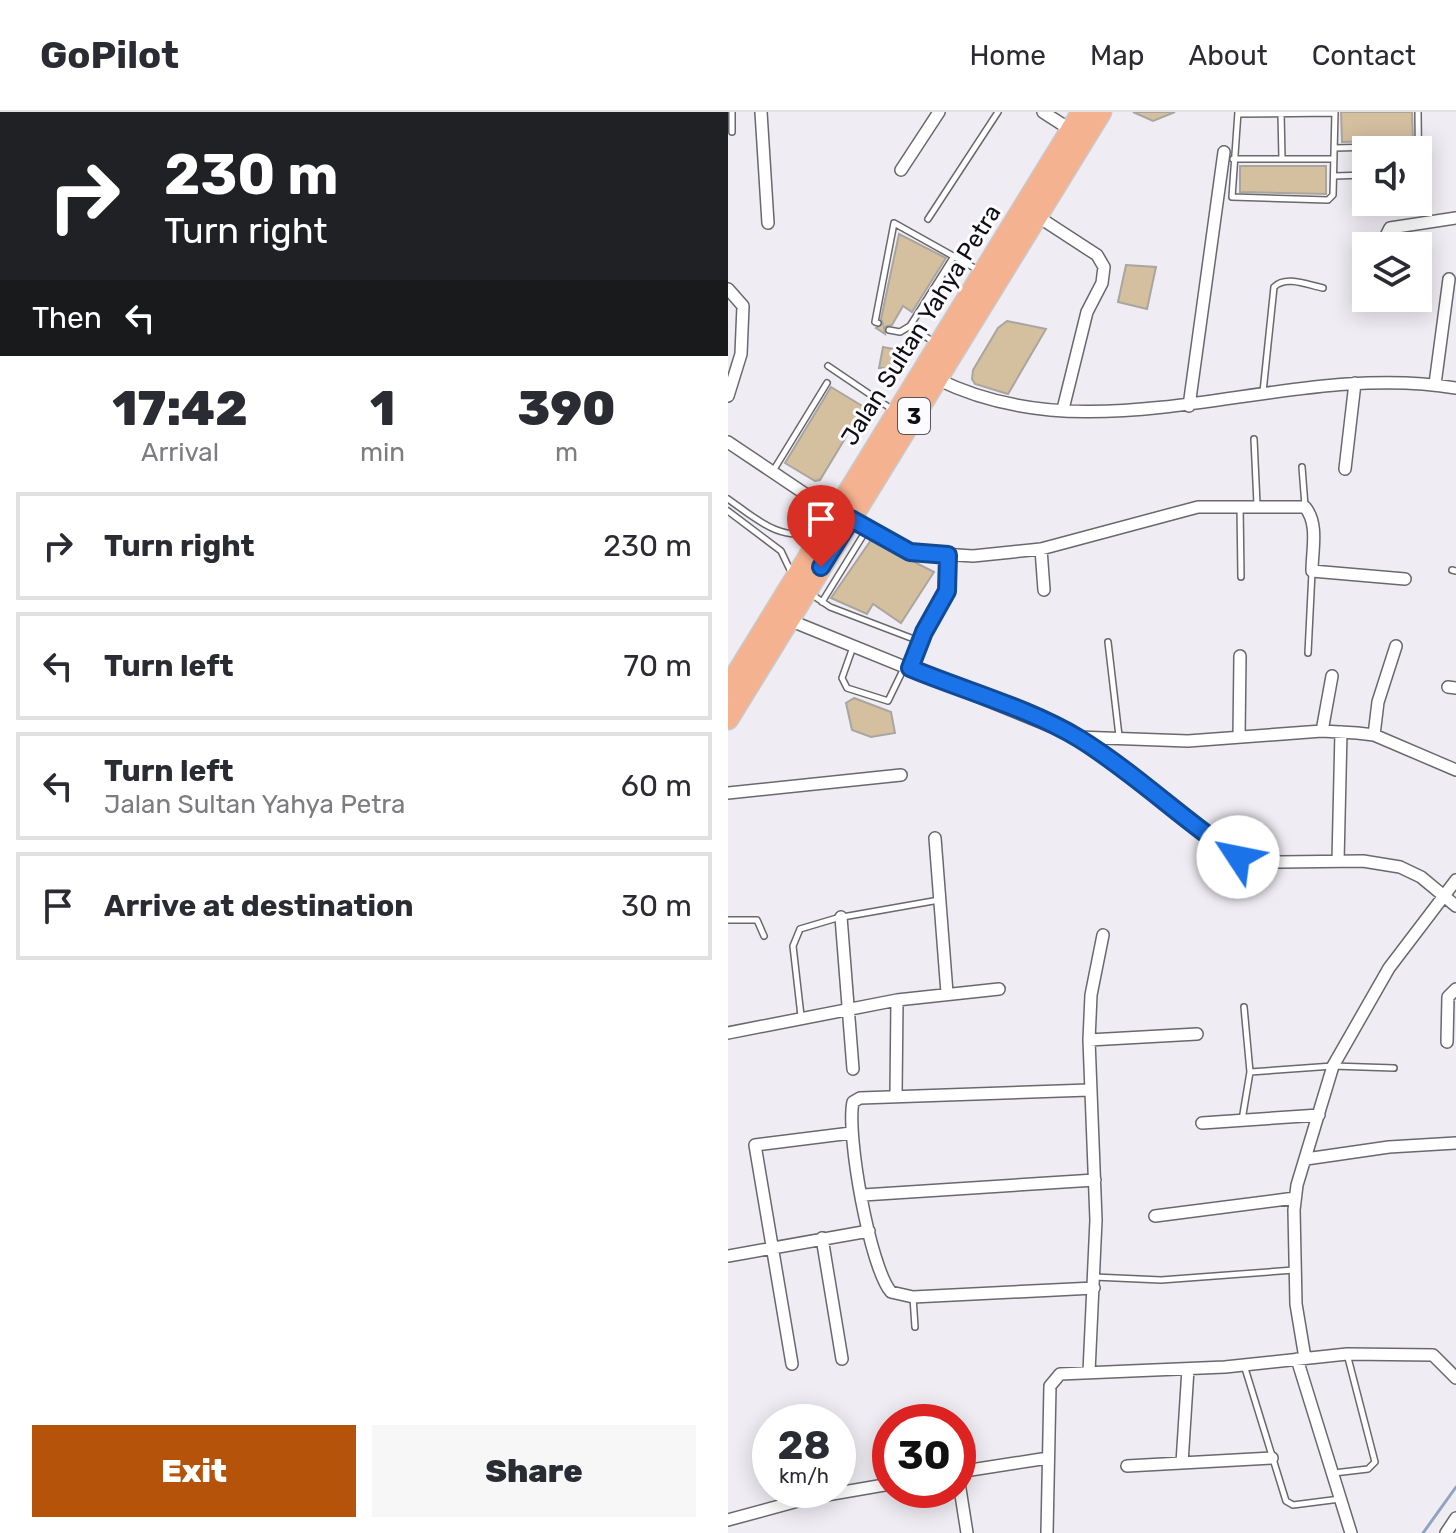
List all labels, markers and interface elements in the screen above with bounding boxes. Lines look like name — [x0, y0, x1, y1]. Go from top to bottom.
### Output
text: GoPilot — [40, 32, 179, 78]
text: Home — [969, 39, 1046, 72]
text: Map — [1090, 39, 1144, 72]
text: About — [1188, 39, 1268, 72]
text: Contact — [1312, 39, 1416, 72]
map controls — [1352, 136, 1432, 312]
button: sound — [1352, 136, 1432, 216]
text: 230 m — [164, 142, 339, 208]
icon: right — [32, 144, 136, 248]
street label: Jalan Sultan Yahya Petra — [835, 200, 1007, 450]
text: Turn right — [164, 209, 328, 252]
button: layers — [1352, 232, 1432, 312]
icon: left — [118, 296, 162, 340]
text: Then — [32, 300, 102, 336]
text: 17:42 — [112, 380, 248, 437]
text: 1 — [370, 380, 395, 437]
text: 390 — [517, 380, 616, 437]
road number: 3 — [898, 398, 930, 434]
text: Arrival — [141, 437, 219, 468]
text: min — [360, 437, 405, 468]
text: m — [555, 437, 578, 468]
pin — [787, 485, 855, 567]
icon: arrive — [799, 497, 843, 541]
icon: right — [36, 524, 80, 568]
text: Turn right — [104, 528, 255, 564]
text: 230 m — [603, 528, 692, 564]
icon: left — [36, 644, 80, 688]
text: Turn left — [104, 648, 234, 684]
text: 70 m — [624, 648, 692, 684]
text: Turn left — [104, 753, 234, 789]
icon: left — [36, 764, 80, 808]
text: 60 m — [621, 768, 692, 804]
text: Jalan Sultan Yahya Petra — [104, 789, 405, 820]
position arrow — [1196, 815, 1280, 899]
icon: arrive — [36, 884, 80, 928]
text: Arrive at destination — [104, 888, 414, 924]
text: 30 m — [621, 888, 692, 924]
speed limit sign: 30 — [872, 1404, 976, 1508]
text: 28 — [777, 1422, 831, 1469]
button: Exit — [32, 1425, 356, 1517]
button: Share — [372, 1425, 696, 1517]
text: km/h — [779, 1464, 829, 1488]

